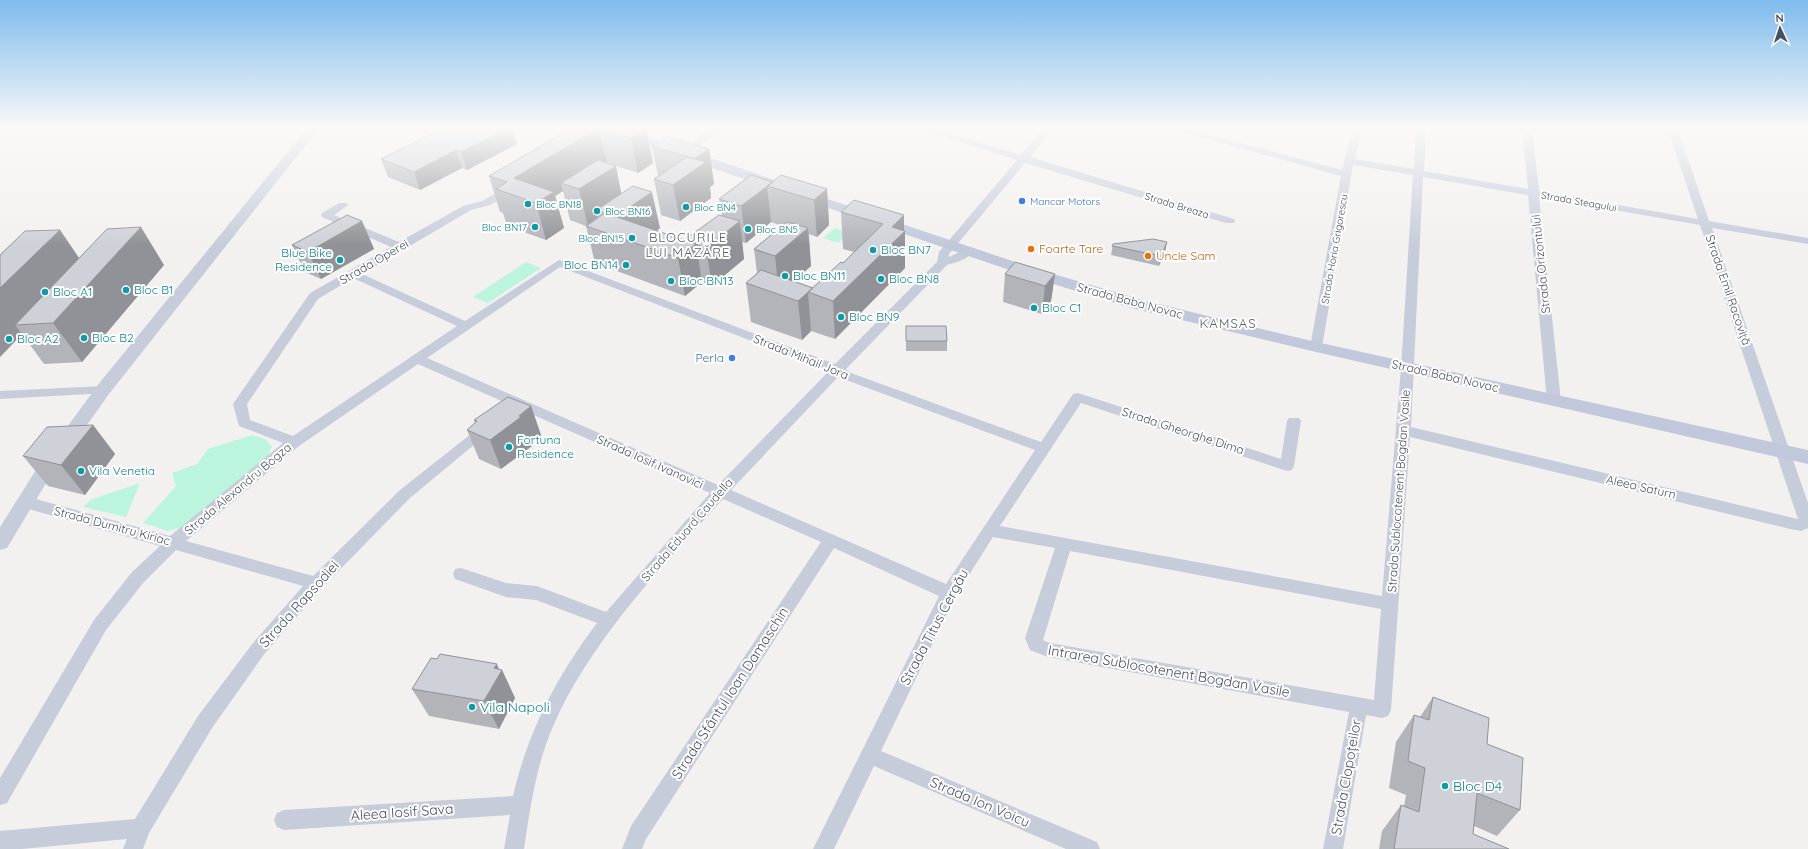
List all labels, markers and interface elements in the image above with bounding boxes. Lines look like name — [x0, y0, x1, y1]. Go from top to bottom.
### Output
north arrow — [1760, 8, 1800, 48]
text: N — [1775, 11, 1784, 25]
street label: Strada Steagului — [1540, 188, 1618, 215]
street label: Strada Breaza — [1143, 190, 1210, 221]
street label: Strada Horia Grigorescu — [1318, 193, 1351, 305]
place label: Mancar Motors — [1030, 195, 1100, 208]
marker: Mancar Motors — [1017, 196, 1027, 206]
place label: Bloc BN18 — [536, 198, 582, 211]
marker: Bloc BN18 — [523, 199, 533, 209]
place label: Bloc BN4 — [694, 201, 736, 214]
marker: Bloc BN4 — [681, 202, 691, 212]
place label: Bloc BN16 — [605, 205, 651, 218]
marker: Bloc BN16 — [592, 206, 602, 216]
street label: Strada Orizontului — [1528, 214, 1553, 314]
place label: Bloc BN17 — [482, 221, 527, 234]
marker: Bloc BN17 — [530, 222, 540, 232]
place label: Bloc BN5 — [756, 223, 798, 236]
marker: Bloc BN5 — [743, 224, 753, 234]
district label: BLOCURILE LUI MAZĂRE — [646, 229, 730, 260]
place label: Bloc BN15 — [578, 232, 624, 245]
marker: Bloc BN15 — [627, 233, 637, 243]
street label: Strada Emil Racoviță — [1703, 233, 1754, 347]
street label: Strada Operei — [337, 236, 411, 287]
place label: Foarte Tare — [1039, 241, 1103, 256]
place label: Bloc BN7 — [881, 242, 931, 257]
marker: Foarte Tare — [1026, 244, 1036, 254]
place label: Blue Bike Residence — [275, 245, 332, 274]
marker: Bloc BN7 — [868, 245, 878, 255]
place label: Uncle Sam — [1156, 248, 1215, 263]
marker: Uncle Sam — [1143, 251, 1153, 261]
marker: Blue Bike Residence — [335, 255, 345, 265]
place label: Bloc BN14 — [564, 257, 618, 272]
marker: Bloc BN14 — [621, 260, 631, 270]
place label: Bloc BN11 — [793, 268, 846, 283]
marker: Bloc BN11 — [780, 271, 790, 281]
place label: Bloc BN8 — [889, 271, 939, 286]
place label: Bloc BN13 — [679, 273, 733, 288]
marker: Bloc BN8 — [876, 274, 886, 284]
marker: Bloc BN13 — [666, 276, 676, 286]
street label: Strada Baba Novac — [1076, 279, 1185, 322]
place label: Bloc B1 — [134, 282, 173, 297]
place label: Bloc A1 — [53, 284, 92, 299]
marker: Bloc B1 — [121, 285, 131, 295]
marker: Bloc A1 — [40, 287, 50, 297]
place label: Bloc C1 — [1042, 300, 1081, 315]
marker: Bloc C1 — [1029, 303, 1039, 313]
place label: Bloc BN9 — [849, 309, 900, 324]
marker: Bloc BN9 — [836, 312, 846, 322]
district label: KAMSAS — [1200, 315, 1256, 331]
place label: Bloc B2 — [92, 330, 134, 345]
place label: Bloc A2 — [17, 331, 59, 346]
street label: Strada Mihail Jora — [751, 331, 851, 382]
marker: Bloc B2 — [79, 333, 89, 343]
marker: Bloc A2 — [4, 334, 14, 344]
place label: Perla — [696, 350, 724, 365]
marker: Perla — [727, 353, 737, 363]
street label: Strada Baba Novac — [1390, 356, 1500, 395]
street label: Strada Sublocotenent Bogdan Vasile — [1384, 389, 1413, 593]
street label: Strada Gheorghe Dima — [1120, 404, 1246, 457]
street label: Strada Iosif Ivanovici — [595, 431, 706, 492]
place label: Fortuna Residence — [517, 432, 574, 461]
street label: Strada Alexandru Bogza — [181, 439, 294, 538]
marker: Fortuna Residence — [504, 442, 514, 452]
place label: Vila Venetia — [89, 463, 155, 478]
marker: Vila Venetia — [76, 466, 86, 476]
street label: Aleea Saturn — [1605, 471, 1677, 502]
street label: Strada Eduard Caudella — [638, 475, 736, 585]
street label: Strada Dumitru Kiriac — [52, 503, 172, 548]
street label: Strada Rapsodiei — [255, 557, 343, 651]
street label: Strada Titus Cergău — [896, 566, 972, 688]
street label: Strada Sfântul Ioan Damaschin — [668, 604, 792, 782]
street label: Intrarea Sublocotenent Bogdan Vasile — [1047, 641, 1291, 701]
place label: Vila Napoli — [480, 698, 550, 716]
marker: Vila Napoli — [467, 702, 477, 712]
street label: Strada Clopoțeilor — [1327, 717, 1365, 836]
street label: Strada Ion Voicu — [927, 773, 1033, 831]
place label: Bloc D4 — [1453, 777, 1502, 795]
marker: Bloc D4 — [1440, 781, 1450, 791]
street label: Aleea Iosif Sava — [350, 799, 454, 825]

